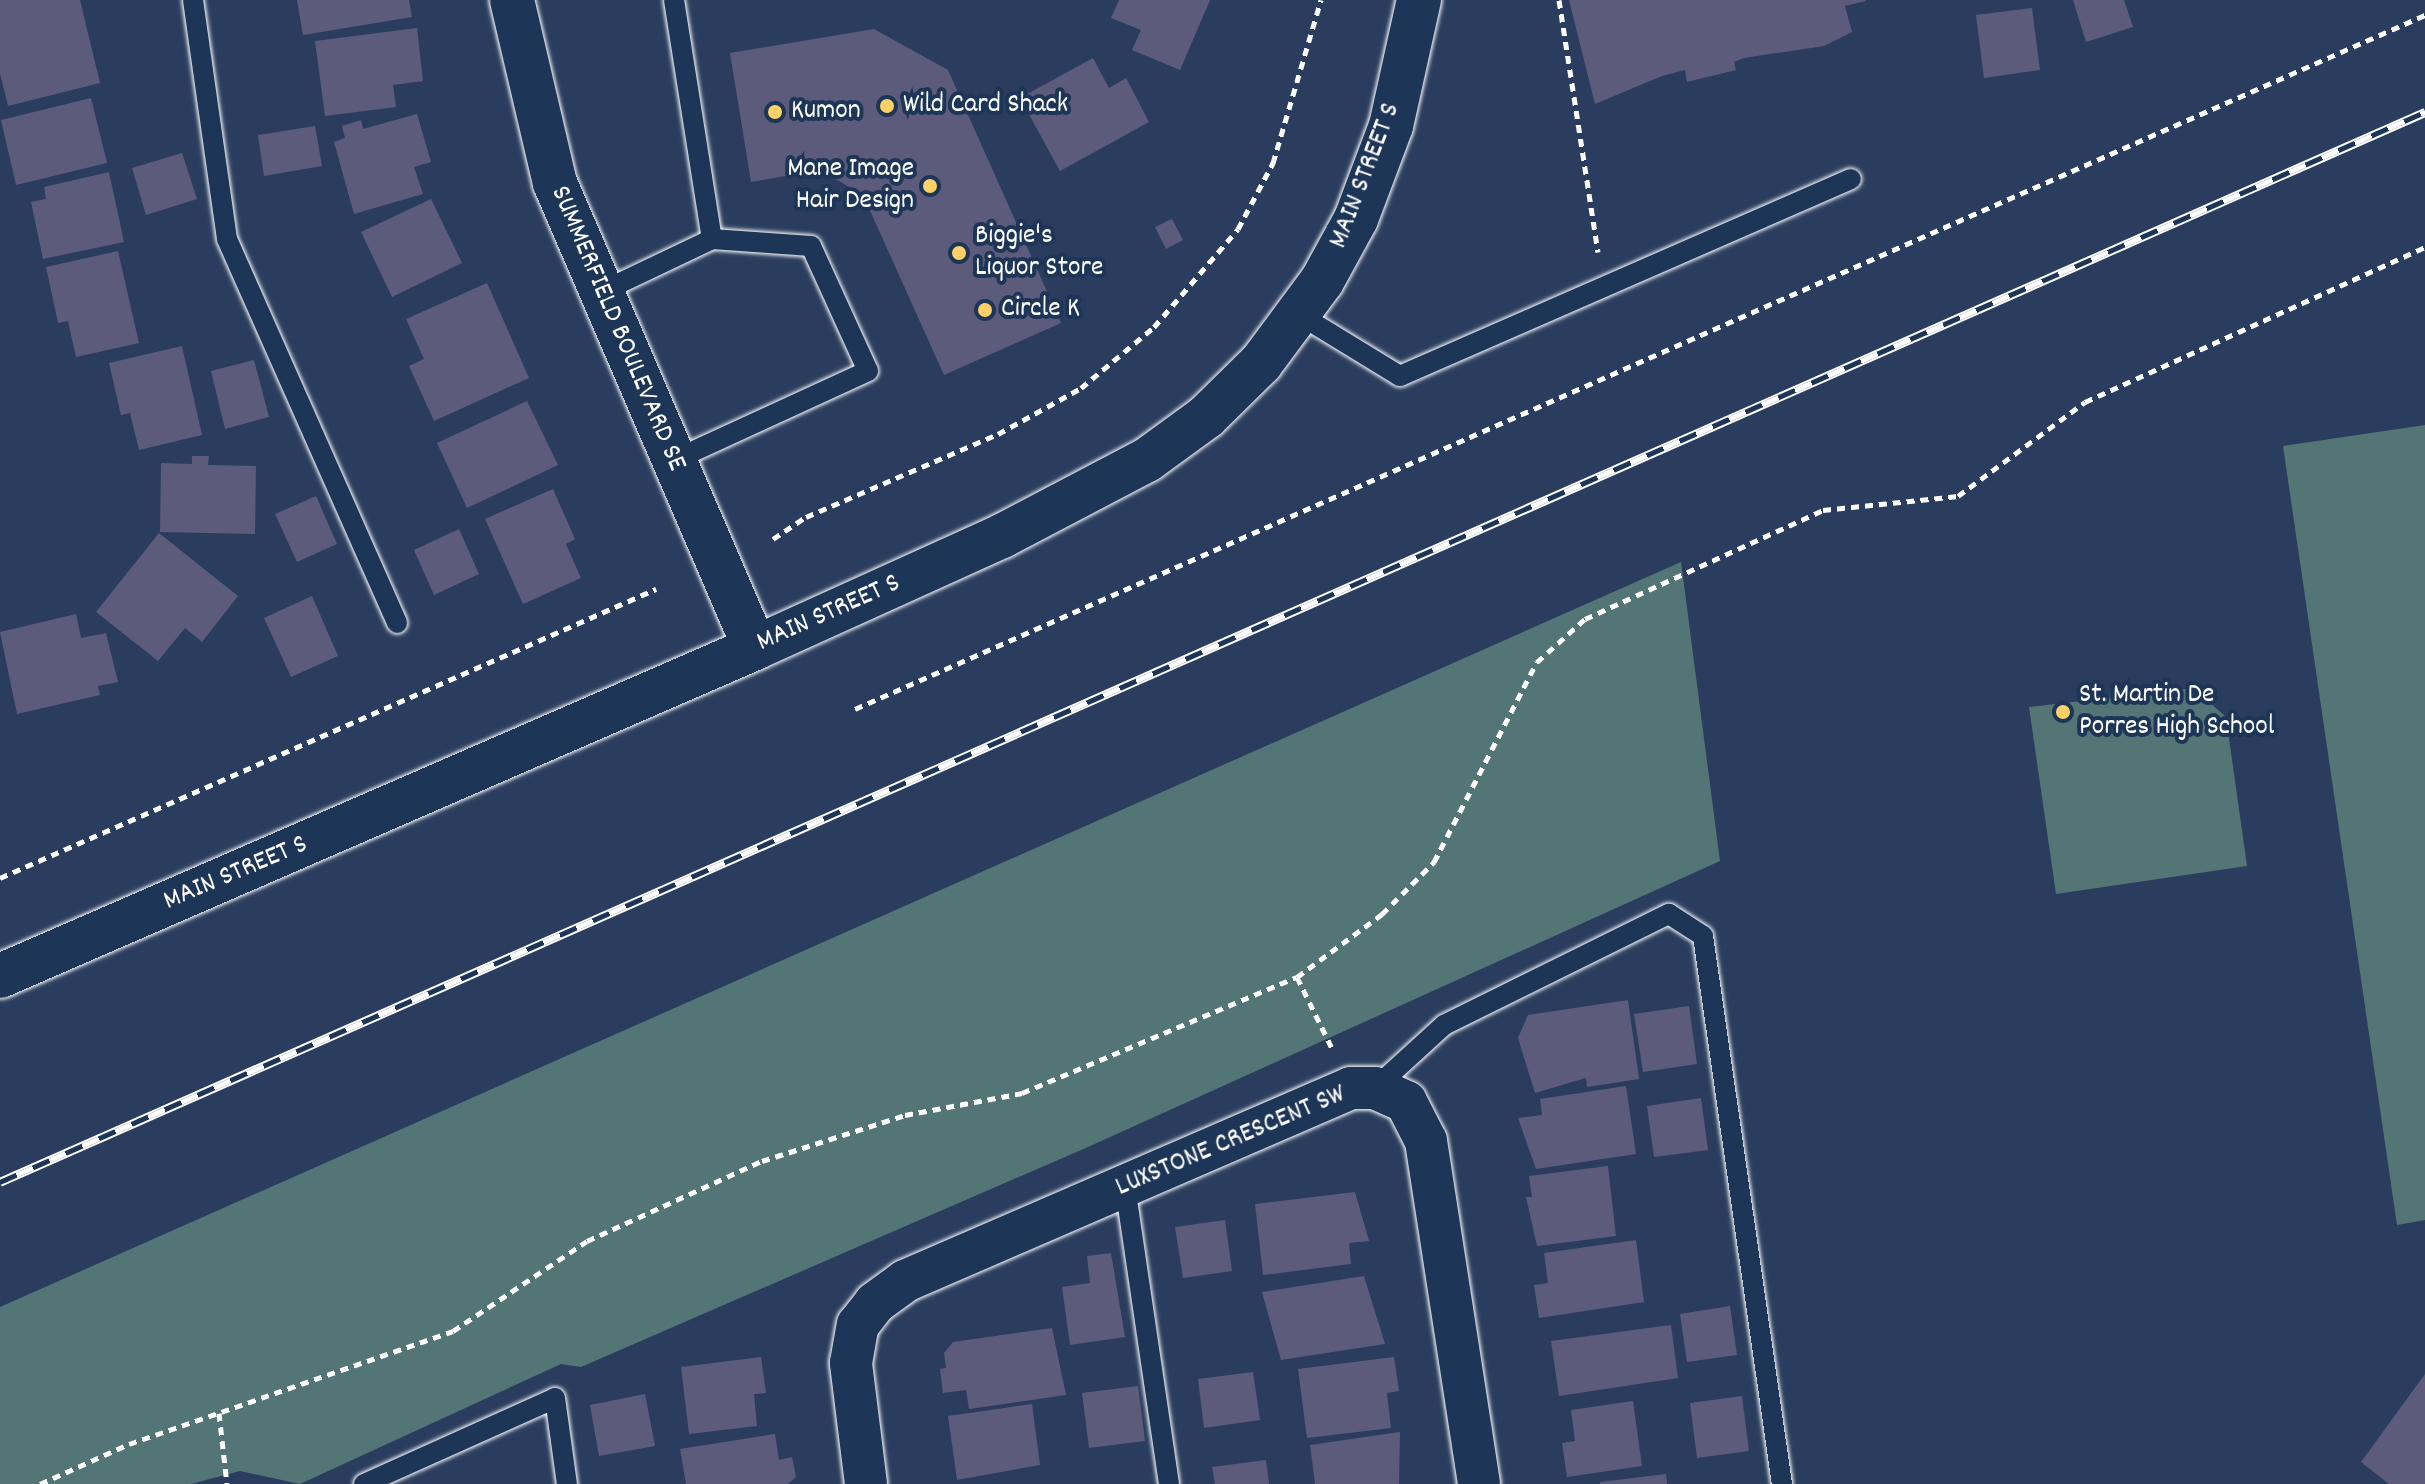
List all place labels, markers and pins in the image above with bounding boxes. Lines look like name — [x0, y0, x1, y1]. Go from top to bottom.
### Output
place label: Wild Card Shack — [903, 89, 1068, 123]
place label: Kumon — [791, 95, 861, 129]
marker: Wild Card Shack — [878, 97, 896, 115]
marker: Kumon — [766, 103, 784, 121]
place label: Mane Image Hair Design — [787, 153, 914, 219]
marker: Mane Image Hair Design — [921, 177, 939, 195]
place label: Biggie's Liquor Store — [975, 220, 1103, 286]
marker: Biggie's Liquor Store — [950, 244, 968, 262]
place label: Circle K — [1001, 293, 1080, 327]
marker: Circle K — [976, 301, 994, 319]
place label: St. Martin De Porres High School — [2079, 679, 2274, 745]
marker: St. Martin De Porres High School — [2054, 703, 2072, 721]

